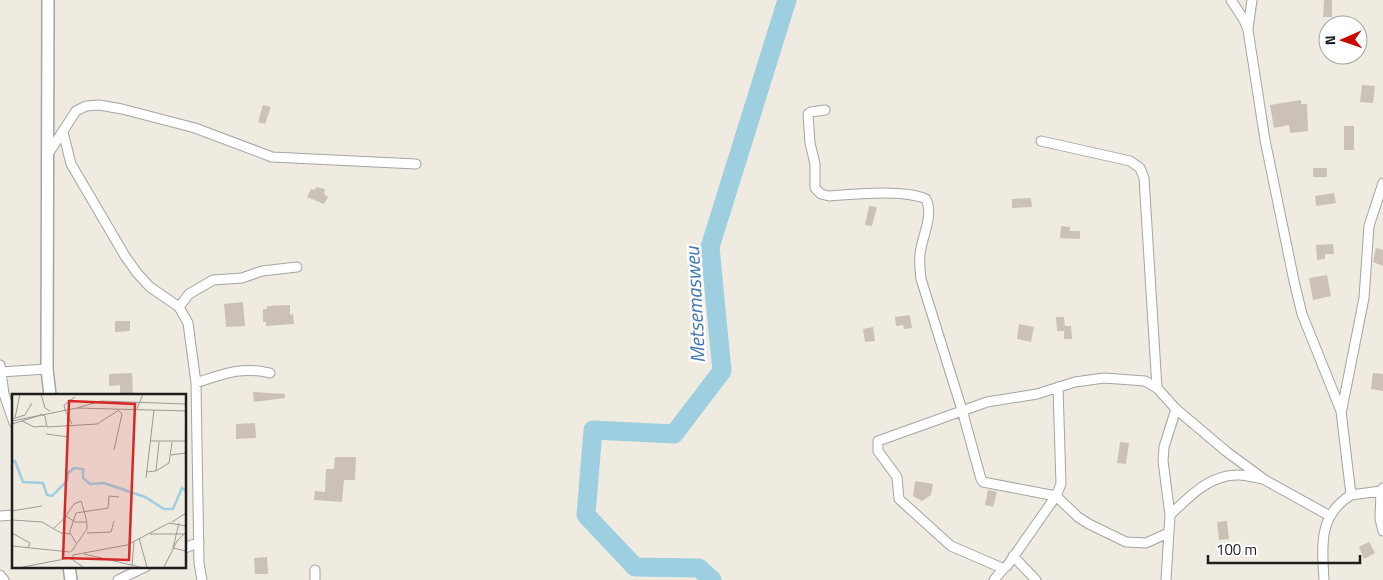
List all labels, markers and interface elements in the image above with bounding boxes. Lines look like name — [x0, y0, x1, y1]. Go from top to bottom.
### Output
north arrow — [1318, 15, 1368, 65]
text: N — [1319, 35, 1340, 46]
water label: Metsemasweu — [676, 245, 713, 364]
inset map — [12, 394, 186, 568]
scale bar — [1208, 532, 1360, 564]
text: 100 m — [1216, 538, 1257, 561]

